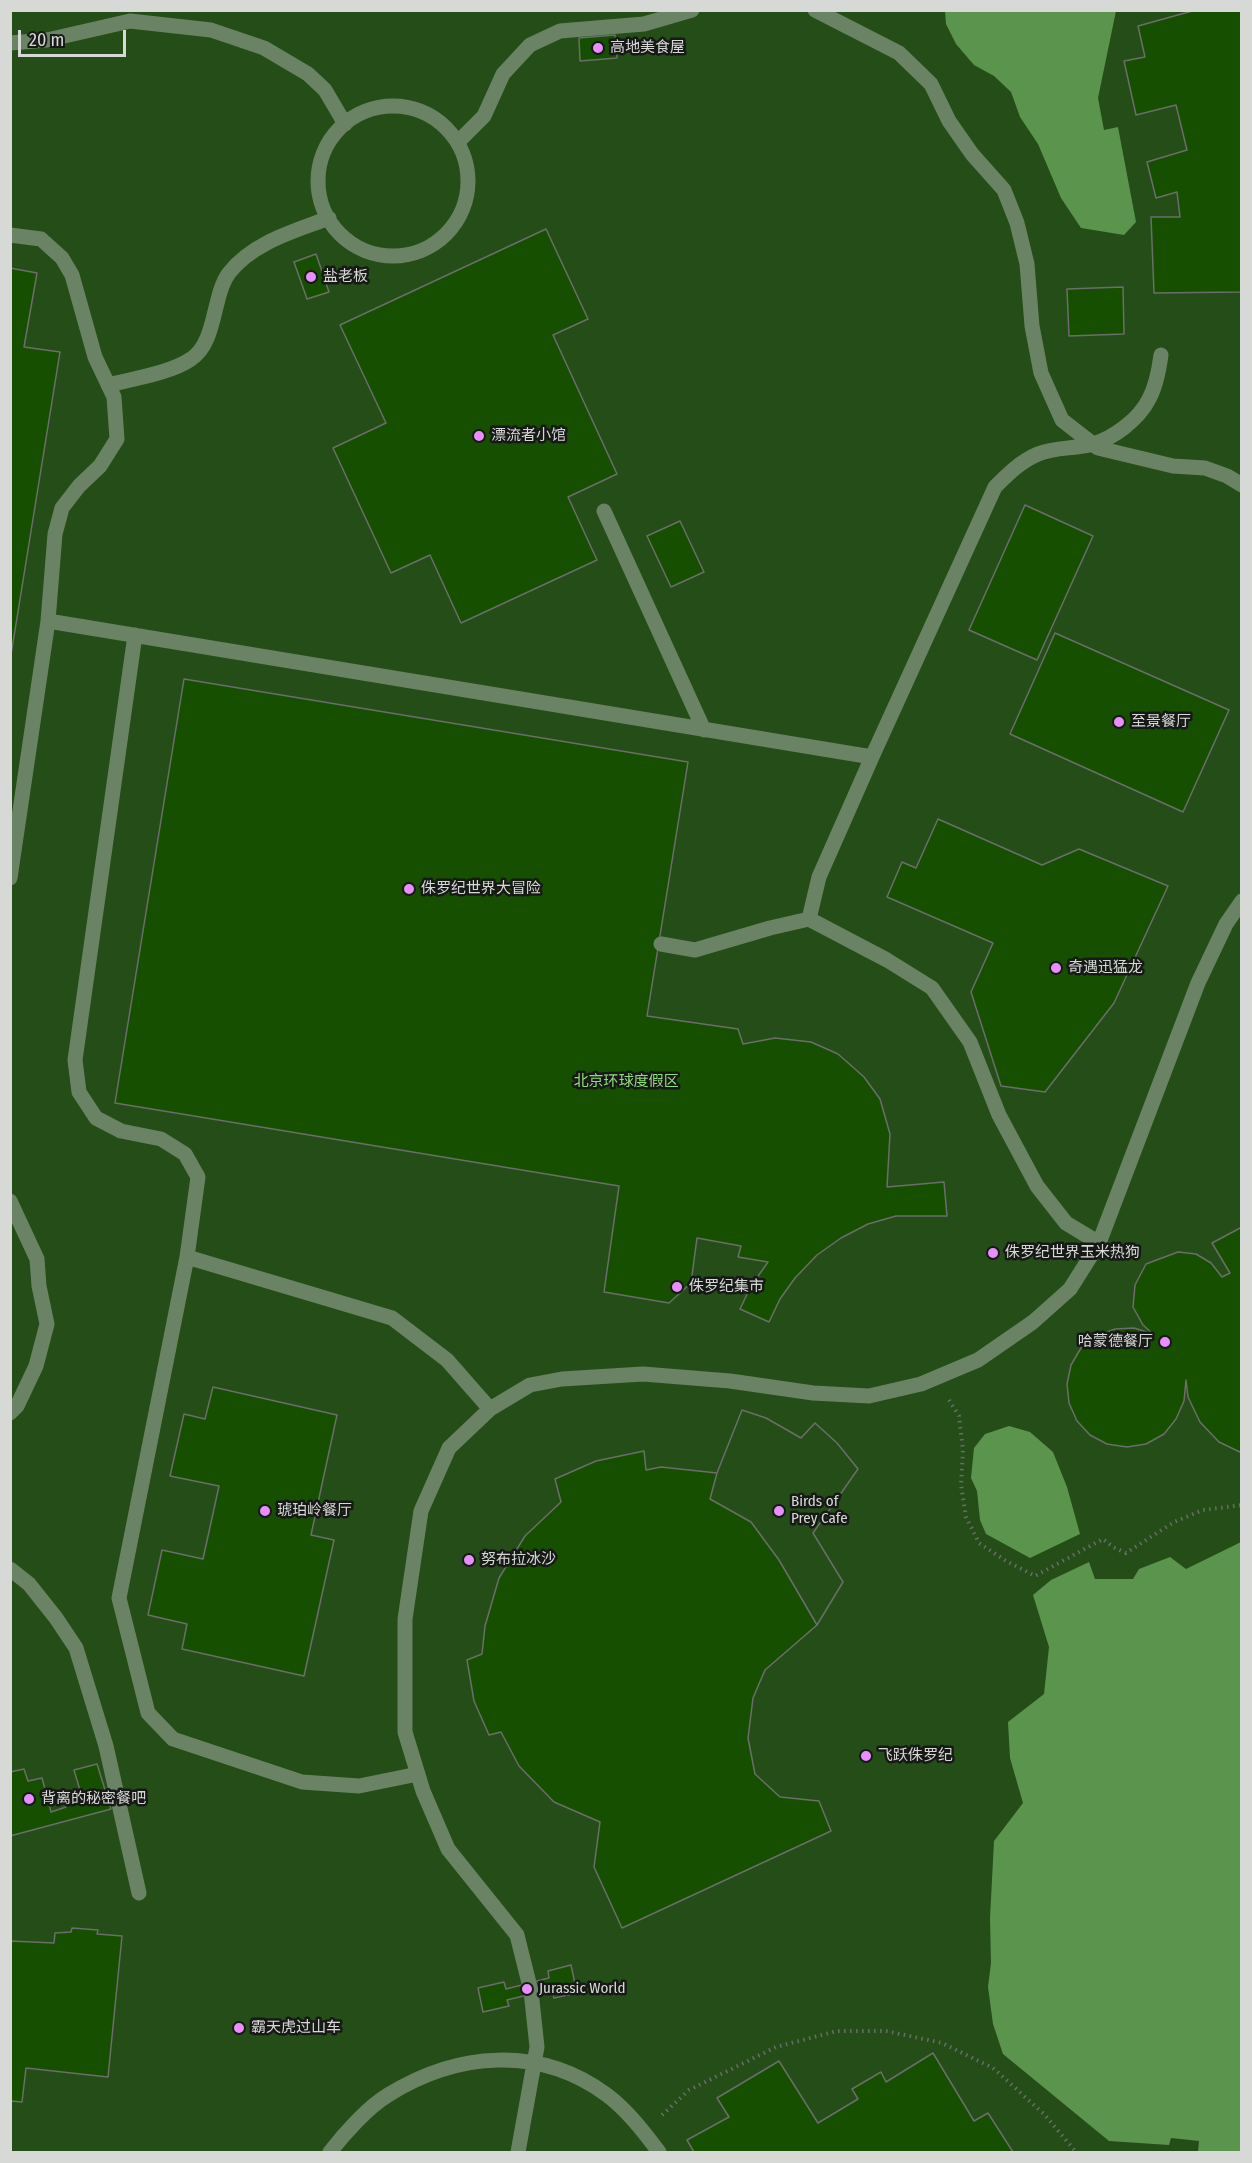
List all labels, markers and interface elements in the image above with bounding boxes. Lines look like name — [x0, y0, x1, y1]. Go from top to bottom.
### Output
scale bar — [21, 18, 129, 56]
text: 20 m — [29, 29, 64, 51]
place label: 高地美食屋 — [610, 39, 685, 57]
marker: 高地美食屋 — [591, 41, 605, 55]
place label: 盐老板 — [323, 268, 368, 286]
marker: 盐老板 — [304, 270, 318, 284]
place label: 漂流者小馆 — [491, 427, 566, 445]
marker: 漂流者小馆 — [472, 429, 486, 443]
place label: 至景餐厅 — [1131, 713, 1191, 731]
marker: 至景餐厅 — [1112, 715, 1126, 729]
place label: 侏罗纪世界大冒险 — [421, 880, 541, 898]
marker: 侏罗纪世界大冒险 — [402, 882, 416, 896]
place label: 奇遇迅猛龙 — [1068, 959, 1143, 977]
marker: 奇遇迅猛龙 — [1049, 961, 1063, 975]
park label: 北京环球度假区 — [574, 1073, 678, 1091]
place label: 侏罗纪世界玉米热狗 — [1005, 1244, 1140, 1262]
marker: 侏罗纪世界玉米热狗 — [986, 1246, 1000, 1260]
place label: 侏罗纪集市 — [689, 1278, 764, 1296]
marker: 侏罗纪集市 — [670, 1280, 684, 1294]
place label: 哈蒙德餐厅 — [1078, 1333, 1153, 1351]
marker: 哈蒙德餐厅 — [1158, 1335, 1172, 1349]
place label: Birds of Prey Cafe — [791, 1493, 848, 1528]
place label: 琥珀岭餐厅 — [277, 1502, 352, 1520]
marker: 琥珀岭餐厅 — [258, 1504, 272, 1518]
marker: Birds of Prey Cafe — [772, 1504, 786, 1518]
place label: 努布拉冰沙 — [481, 1551, 556, 1569]
marker: 努布拉冰沙 — [462, 1553, 476, 1567]
place label: 飞跃侏罗纪 — [878, 1747, 953, 1765]
marker: 飞跃侏罗纪 — [859, 1749, 873, 1763]
place label: 背离的秘密餐吧 — [41, 1790, 146, 1808]
marker: 背离的秘密餐吧 — [22, 1792, 36, 1806]
place label: Jurassic World — [539, 1980, 625, 1998]
marker: Jurassic World — [520, 1982, 534, 1996]
place label: 霸天虎过山车 — [251, 2019, 341, 2037]
marker: 霸天虎过山车 — [232, 2021, 246, 2035]

